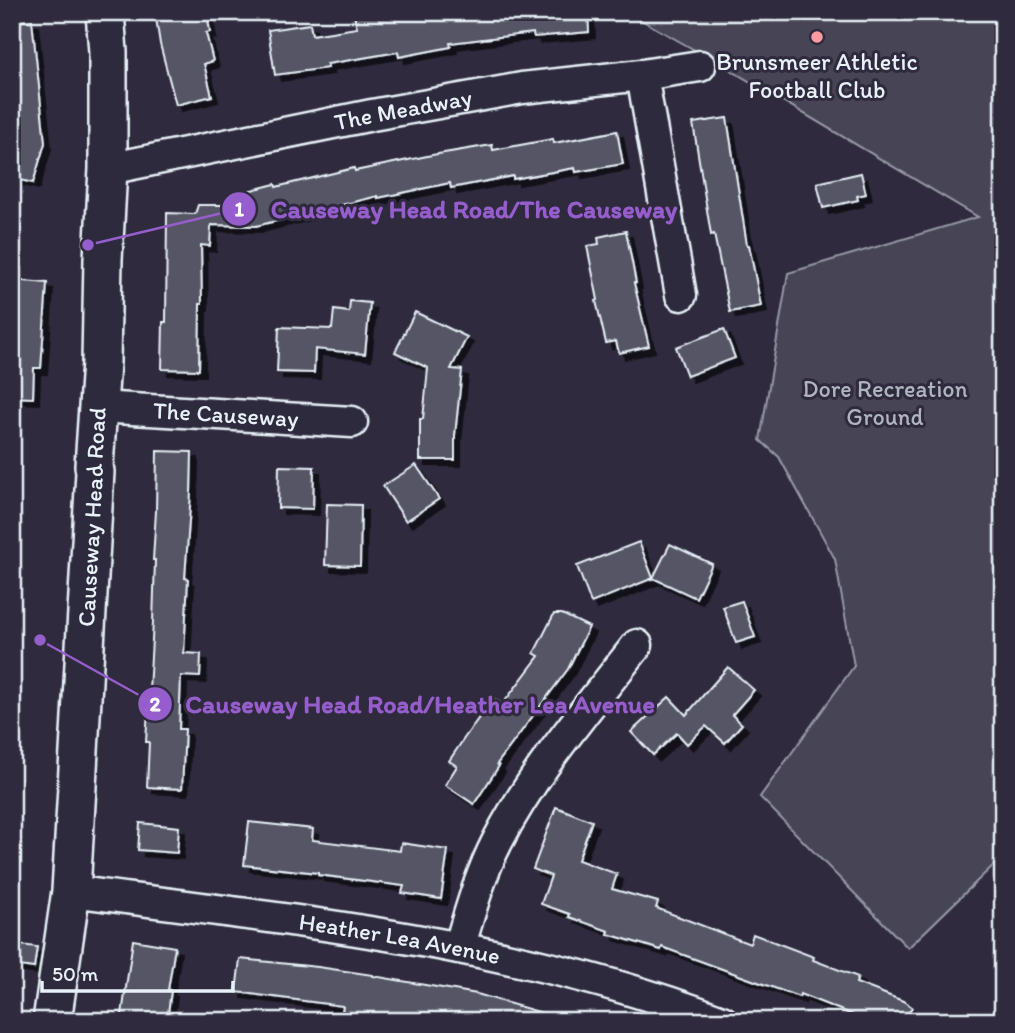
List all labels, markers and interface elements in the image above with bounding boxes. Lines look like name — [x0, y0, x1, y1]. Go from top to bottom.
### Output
marker: Brunsmeer Athletic Football Club — [809, 29, 825, 45]
place label: Brunsmeer Athletic Football Club — [716, 47, 918, 104]
street label: The Meadway — [332, 82, 474, 136]
callout: Causeway Head Road/The Causeway — [221, 185, 691, 232]
text: Causeway Head Road/The Causeway — [271, 193, 678, 225]
text: 1 — [234, 196, 244, 221]
park label: Dore Recreation Ground — [803, 374, 968, 431]
street label: The Causeway — [152, 395, 299, 433]
street label: Causeway Head Road — [71, 406, 112, 628]
callout: Causeway Head Road/Heather Lea Avenue — [137, 681, 669, 728]
text: Causeway Head Road/Heather Lea Avenue — [185, 688, 655, 720]
text: 2 — [149, 691, 161, 716]
street label: Heather Lea Avenue — [297, 906, 503, 970]
scale bar — [42, 949, 233, 993]
text: 50 m — [52, 961, 99, 986]

